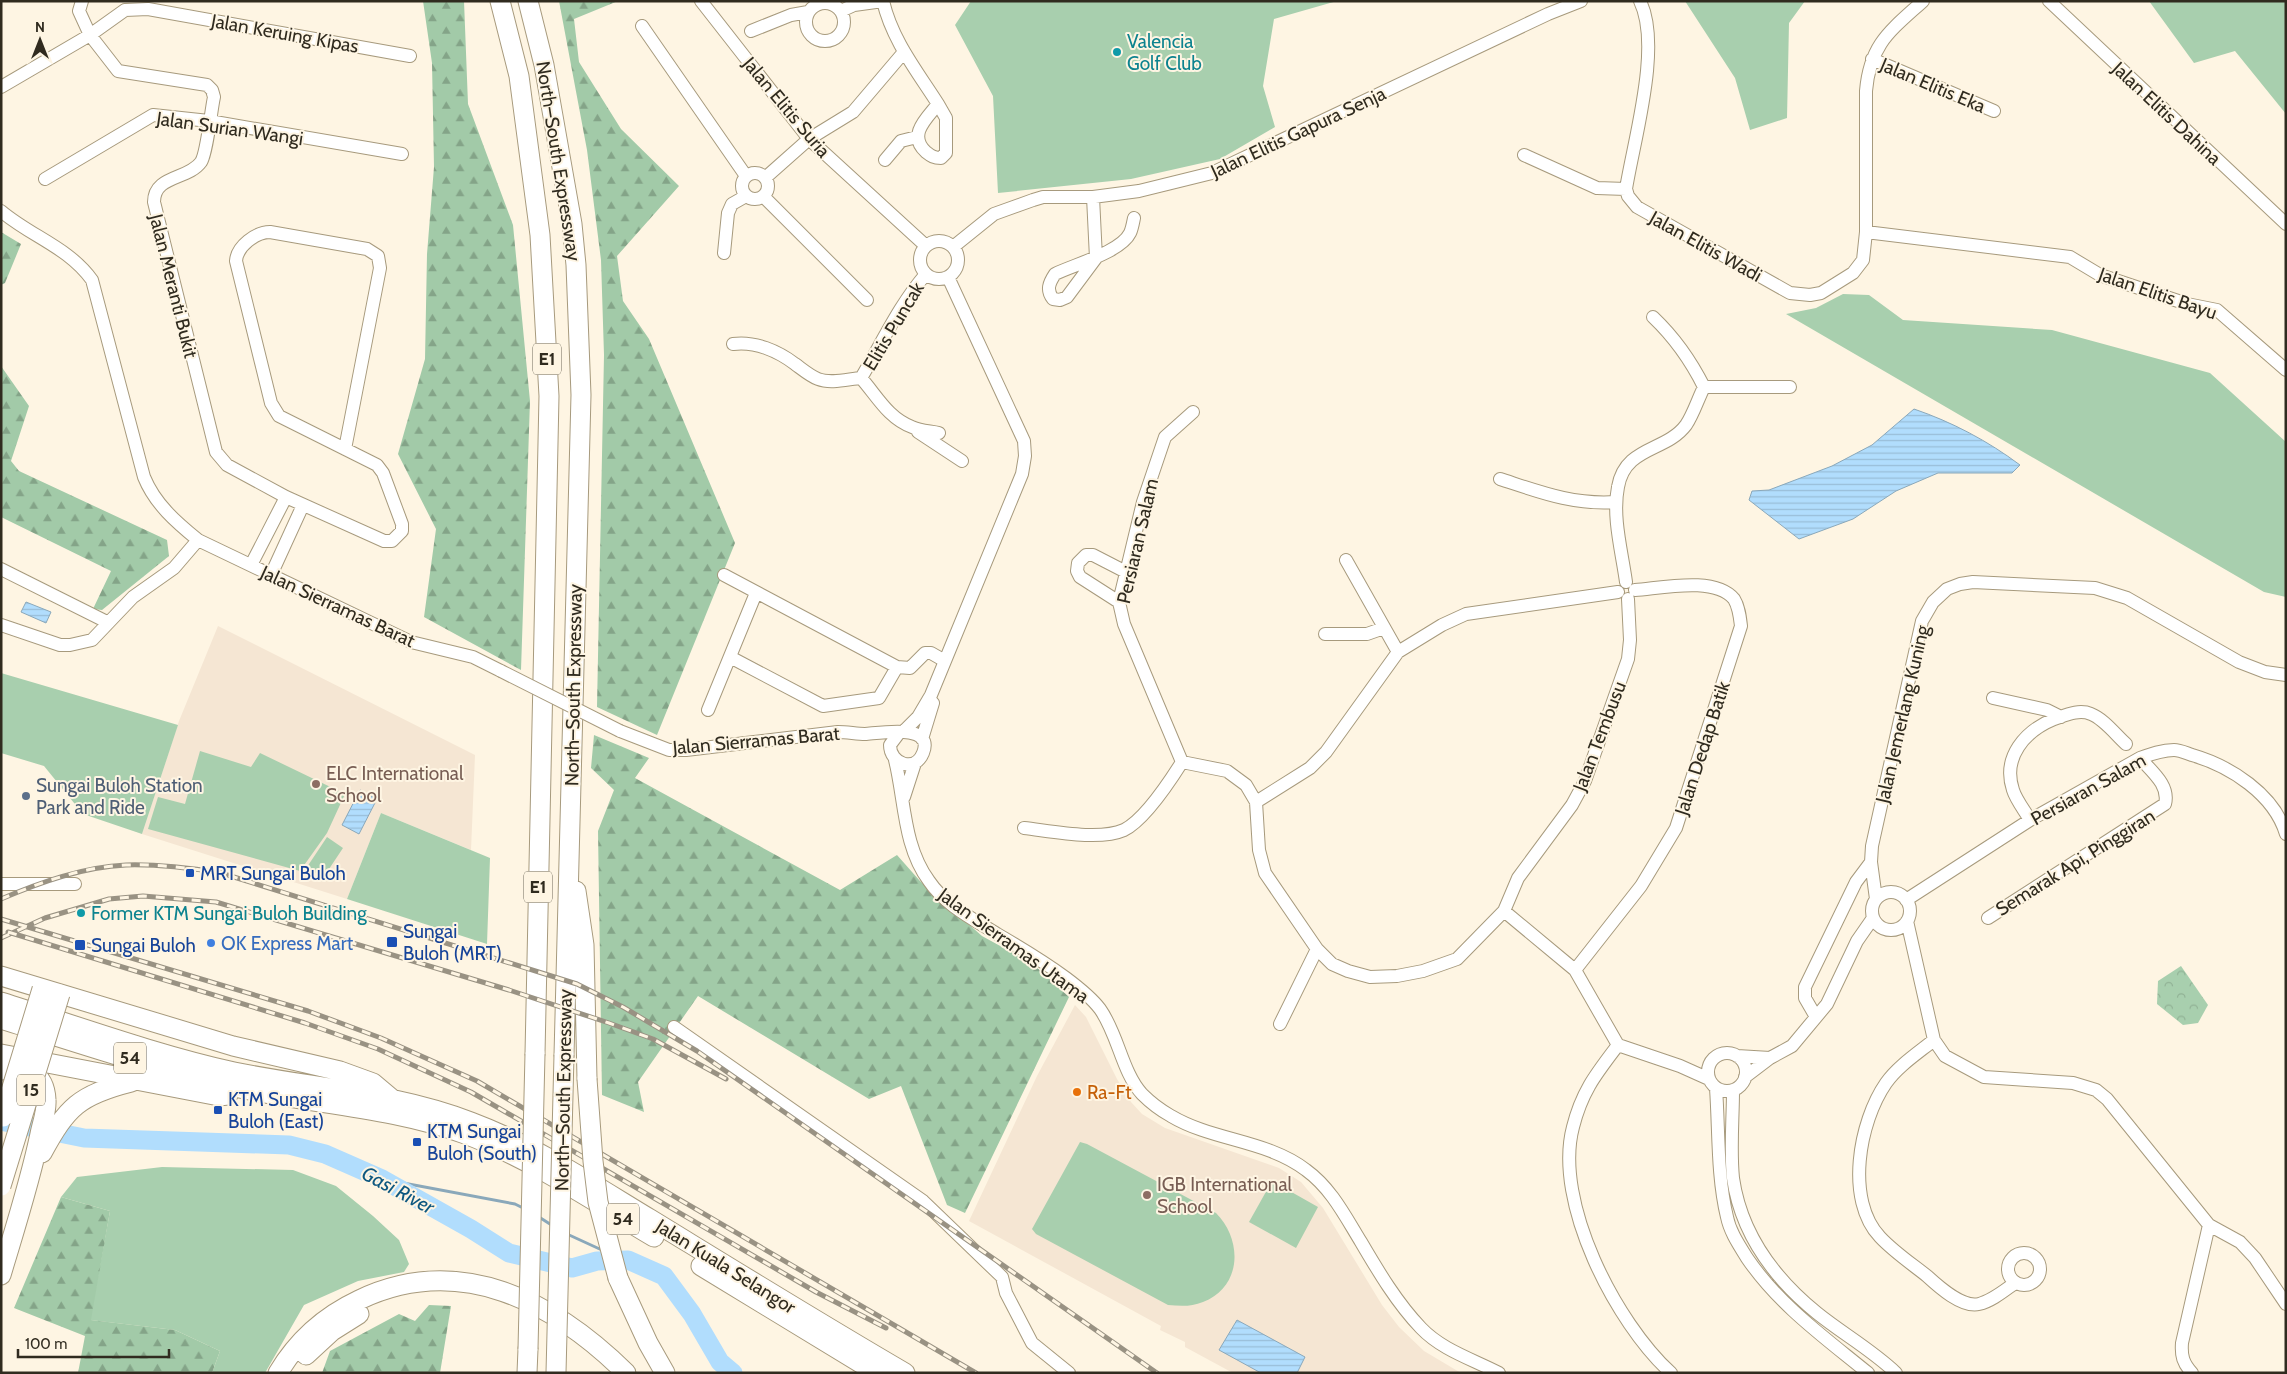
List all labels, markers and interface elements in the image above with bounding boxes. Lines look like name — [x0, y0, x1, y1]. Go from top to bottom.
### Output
street label: Jalan Keruing Kipas — [208, 9, 361, 58]
north arrow — [15, 15, 65, 65]
text: N — [35, 18, 45, 36]
place label: Valencia Golf Club — [1127, 30, 1202, 75]
marker: Valencia Golf Club — [1111, 46, 1123, 58]
street label: Jalan Elitis Suria — [737, 52, 835, 162]
street label: Jalan Elitis Eka — [1876, 53, 1989, 118]
street label: Jalan Elitis Dahina — [2107, 56, 2226, 170]
street label: North–South Expressway — [531, 59, 586, 263]
street label: Jalan Elitis Gapura Senja — [1206, 82, 1389, 183]
street label: Jalan Surian Wangi — [154, 107, 305, 150]
street label: Jalan Elitis Wadi — [1645, 206, 1766, 287]
street label: Jalan Meranti Bukit — [144, 211, 203, 361]
street label: Jalan Elitis Bayu — [2095, 262, 2220, 324]
street label: Elitis Puncak — [858, 277, 929, 375]
road number: E1 — [533, 344, 561, 374]
street label: Persiaran Salam — [1112, 476, 1163, 606]
street label: Jalan Sierramas Barat — [256, 560, 419, 653]
street label: North–South Expressway — [560, 583, 587, 786]
street label: Jalan Jemerlang Kuning — [1871, 622, 1934, 806]
street label: Jalan Tembusu — [1568, 678, 1631, 795]
street label: Jalan Dedap Batik — [1670, 678, 1735, 819]
street label: Jalan Sierramas Barat — [671, 722, 841, 759]
street label: Persiaran Salam — [2027, 748, 2150, 830]
place label: ELC International School — [326, 762, 464, 807]
place label: Sungai Buloh Station Park and Ride — [36, 774, 203, 819]
marker: ELC International School — [310, 778, 322, 790]
marker: Sungai Buloh Station Park and Ride — [20, 790, 32, 802]
street label: Semarak Api, Pinggiran — [1991, 804, 2159, 921]
place label: MRT Sungai Buloh — [200, 862, 346, 885]
marker: MRT Sungai Buloh — [184, 867, 196, 879]
road number: E1 — [524, 872, 552, 902]
street label: Jalan Sierramas Utama — [933, 882, 1094, 1008]
place label: Former KTM Sungai Buloh Building — [91, 902, 367, 925]
marker: Former KTM Sungai Buloh Building — [75, 907, 87, 919]
place label: Sungai Buloh (MRT) — [403, 920, 502, 965]
place label: OK Express Mart — [221, 932, 354, 955]
place label: Sungai Buloh — [91, 934, 196, 957]
marker: Sungai Buloh (MRT) — [385, 935, 399, 949]
marker: OK Express Mart — [205, 937, 217, 949]
marker: Sungai Buloh — [73, 938, 87, 952]
street label: North–South Expressway — [550, 988, 577, 1191]
road number: 54 — [114, 1042, 146, 1074]
road number: 15 — [17, 1074, 45, 1106]
place label: Ra-Ft — [1087, 1081, 1132, 1104]
marker: Ra-Ft — [1071, 1086, 1083, 1098]
place label: KTM Sungai Buloh (East) — [228, 1088, 324, 1133]
marker: KTM Sungai Buloh (East) — [212, 1104, 224, 1116]
place label: KTM Sungai Buloh (South) — [427, 1120, 537, 1165]
marker: KTM Sungai Buloh (South) — [411, 1136, 423, 1148]
water label: Gasi River — [358, 1161, 439, 1219]
place label: IGB International School — [1157, 1173, 1293, 1218]
marker: IGB International School — [1141, 1189, 1153, 1201]
road number: 54 — [607, 1204, 639, 1234]
street label: Jalan Kuala Selangor — [651, 1214, 800, 1319]
scale bar — [18, 1326, 169, 1358]
text: 100 m — [25, 1335, 67, 1353]

